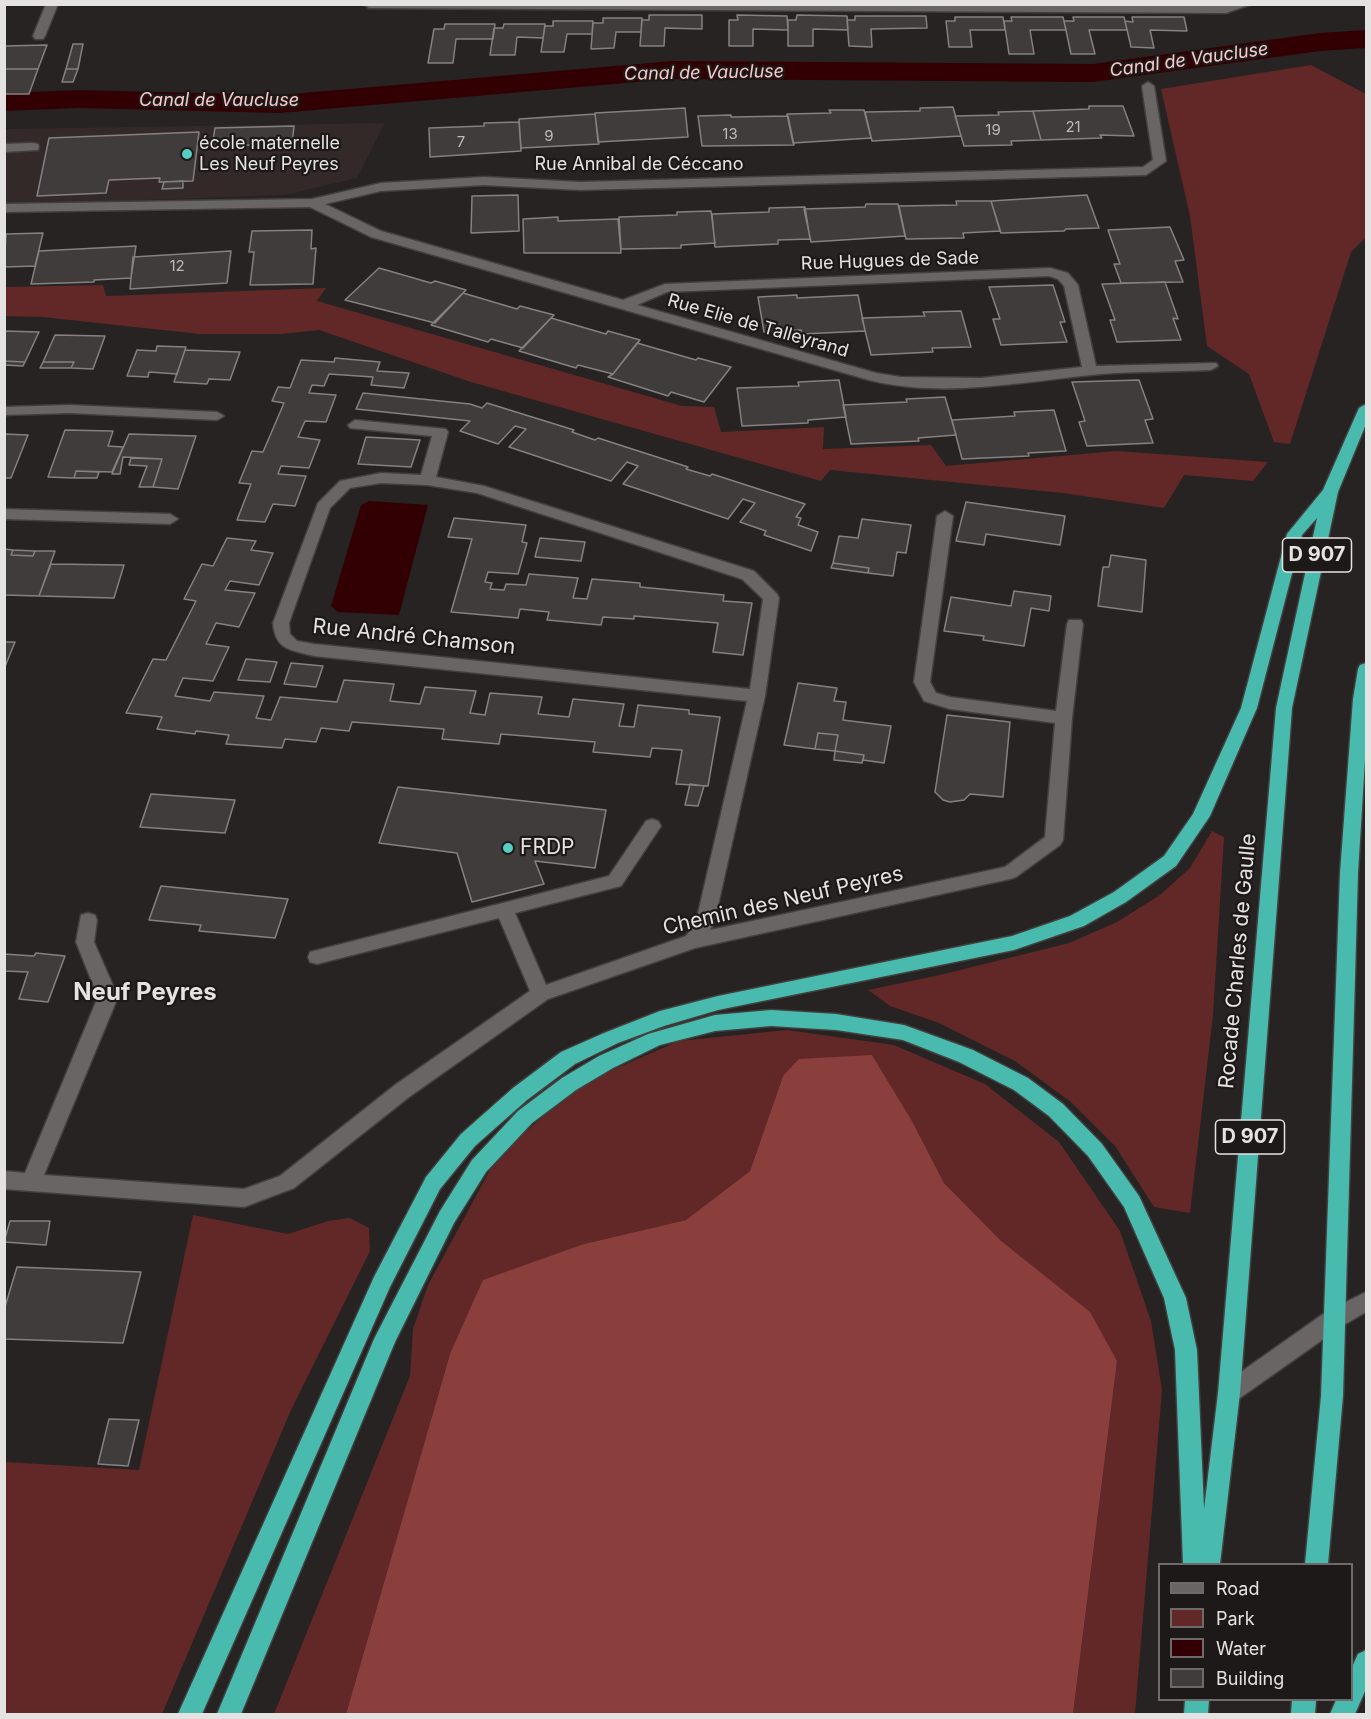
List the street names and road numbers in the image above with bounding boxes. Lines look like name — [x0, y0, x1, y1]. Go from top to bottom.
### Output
street label: Rue Annibal de Céccano — [534, 154, 744, 176]
street label: Rue Hugues de Sade — [801, 247, 979, 275]
street label: Rue Elie de Talleyrand — [665, 290, 851, 362]
road number: D 907 — [1282, 538, 1352, 572]
street label: Rue André Chamson — [311, 614, 517, 660]
street label: Rocade Charles de Gaulle — [1214, 832, 1262, 1090]
street label: Chemin des Neuf Peyres — [660, 861, 906, 941]
road number: D 907 — [1216, 1120, 1284, 1154]

